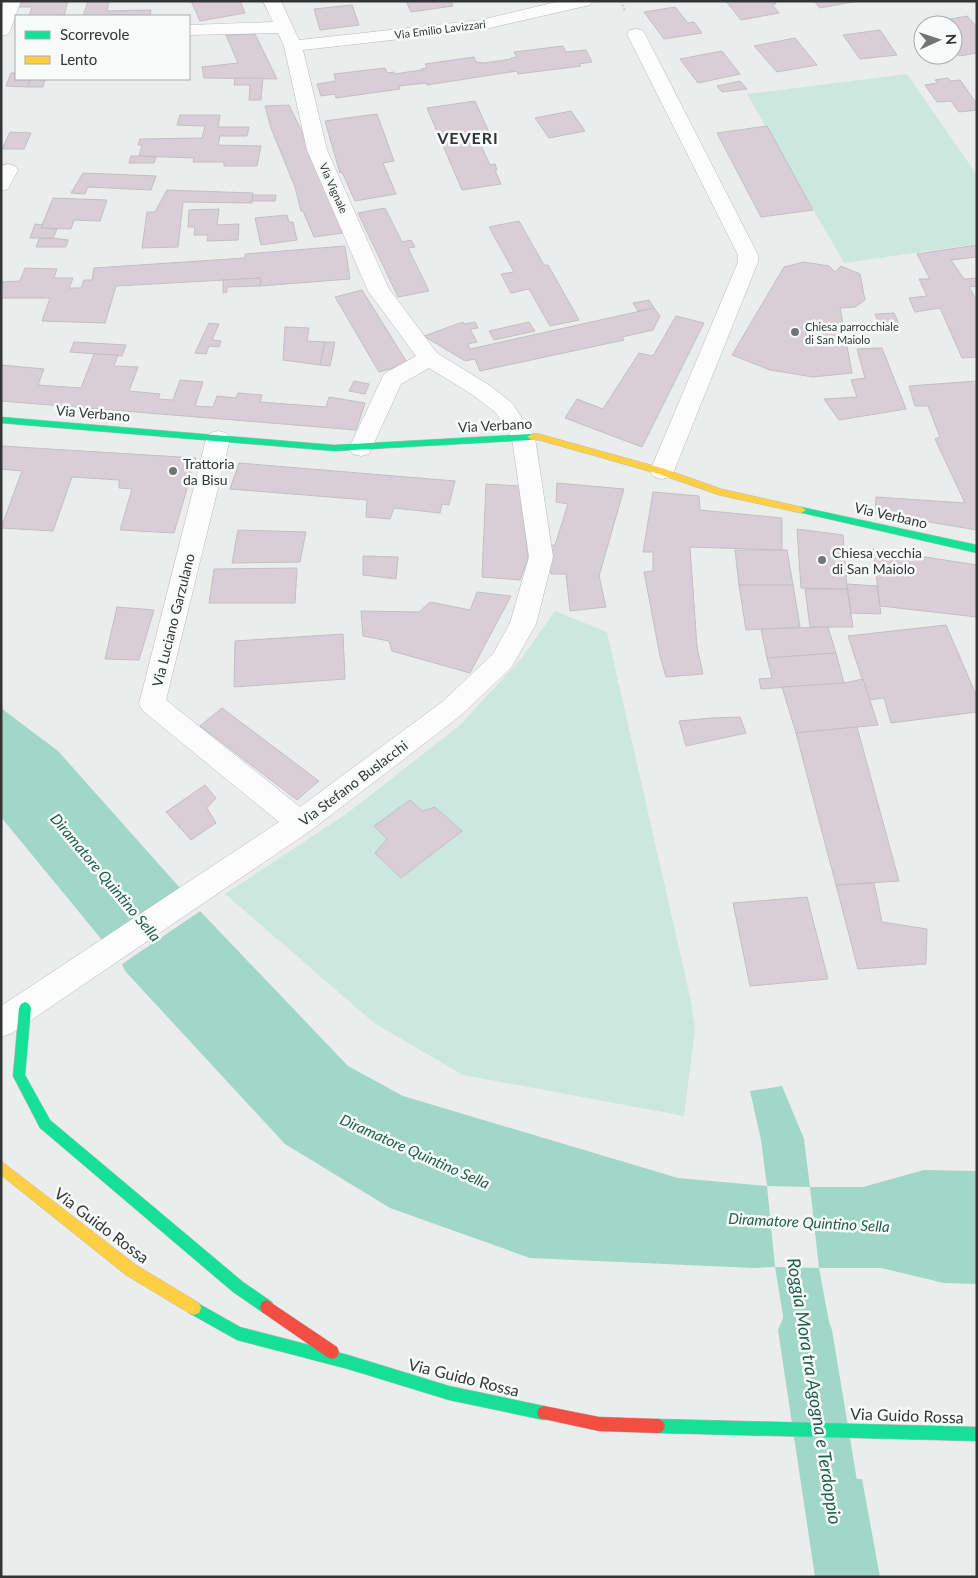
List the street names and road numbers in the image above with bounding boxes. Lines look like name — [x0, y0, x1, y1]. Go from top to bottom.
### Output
street label: Via Emilio Lavizzari — [394, 17, 487, 41]
street label: Via Vignale — [317, 161, 351, 215]
street label: Via Verbano — [55, 401, 131, 425]
street label: Via Verbano — [457, 415, 533, 435]
street label: Via Verbano — [853, 498, 929, 532]
street label: Via Luciano Garzulano — [148, 552, 198, 688]
street label: Via Stefano Buslacchi — [295, 737, 411, 829]
street label: Via Guido Rossa — [51, 1183, 153, 1267]
street label: Via Guido Rossa — [407, 1354, 521, 1400]
street label: Via Guido Rossa — [850, 1404, 964, 1426]

